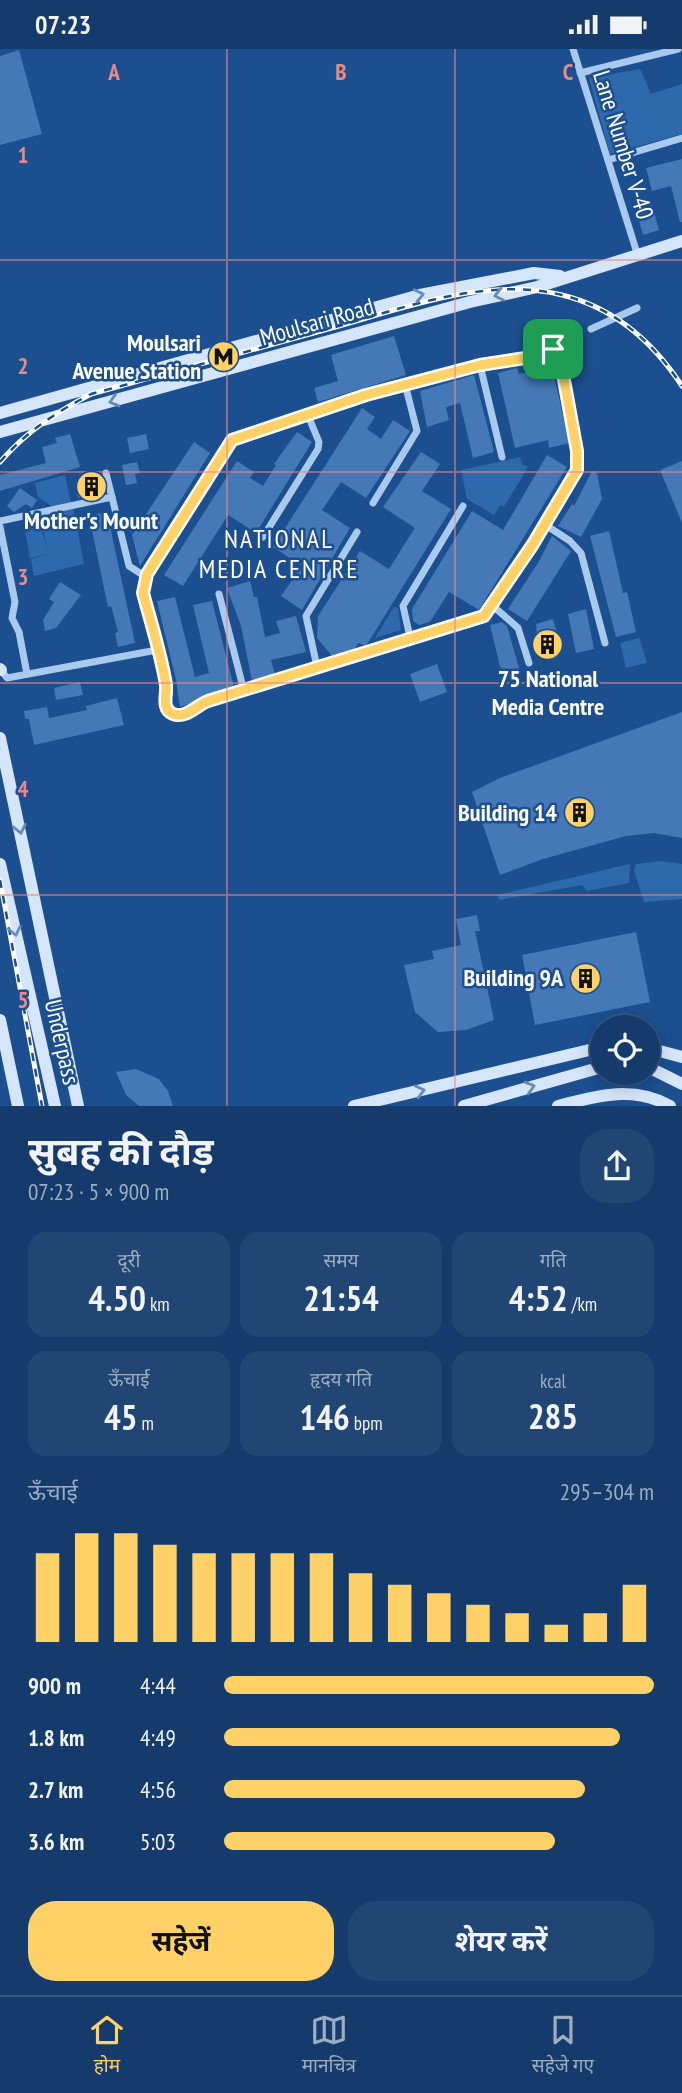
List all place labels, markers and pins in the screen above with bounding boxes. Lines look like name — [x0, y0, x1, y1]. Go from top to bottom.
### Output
pin — [523, 319, 583, 379]
place label: Moulsari Avenue Station — [71, 327, 201, 386]
metro station icon: Moulsari Avenue Station — [207, 340, 241, 374]
building icon: Mother's Mount — [74, 470, 108, 504]
place label: Mother's Mount — [24, 505, 158, 536]
building icon: 75 National Media Centre — [531, 628, 565, 662]
place label: 75 National Media Centre — [492, 663, 604, 722]
building icon: Building 14 — [563, 796, 597, 830]
place label: Building 14 — [458, 797, 558, 828]
building icon: Building 9A — [569, 961, 603, 995]
place label: Building 9A — [463, 962, 564, 993]

